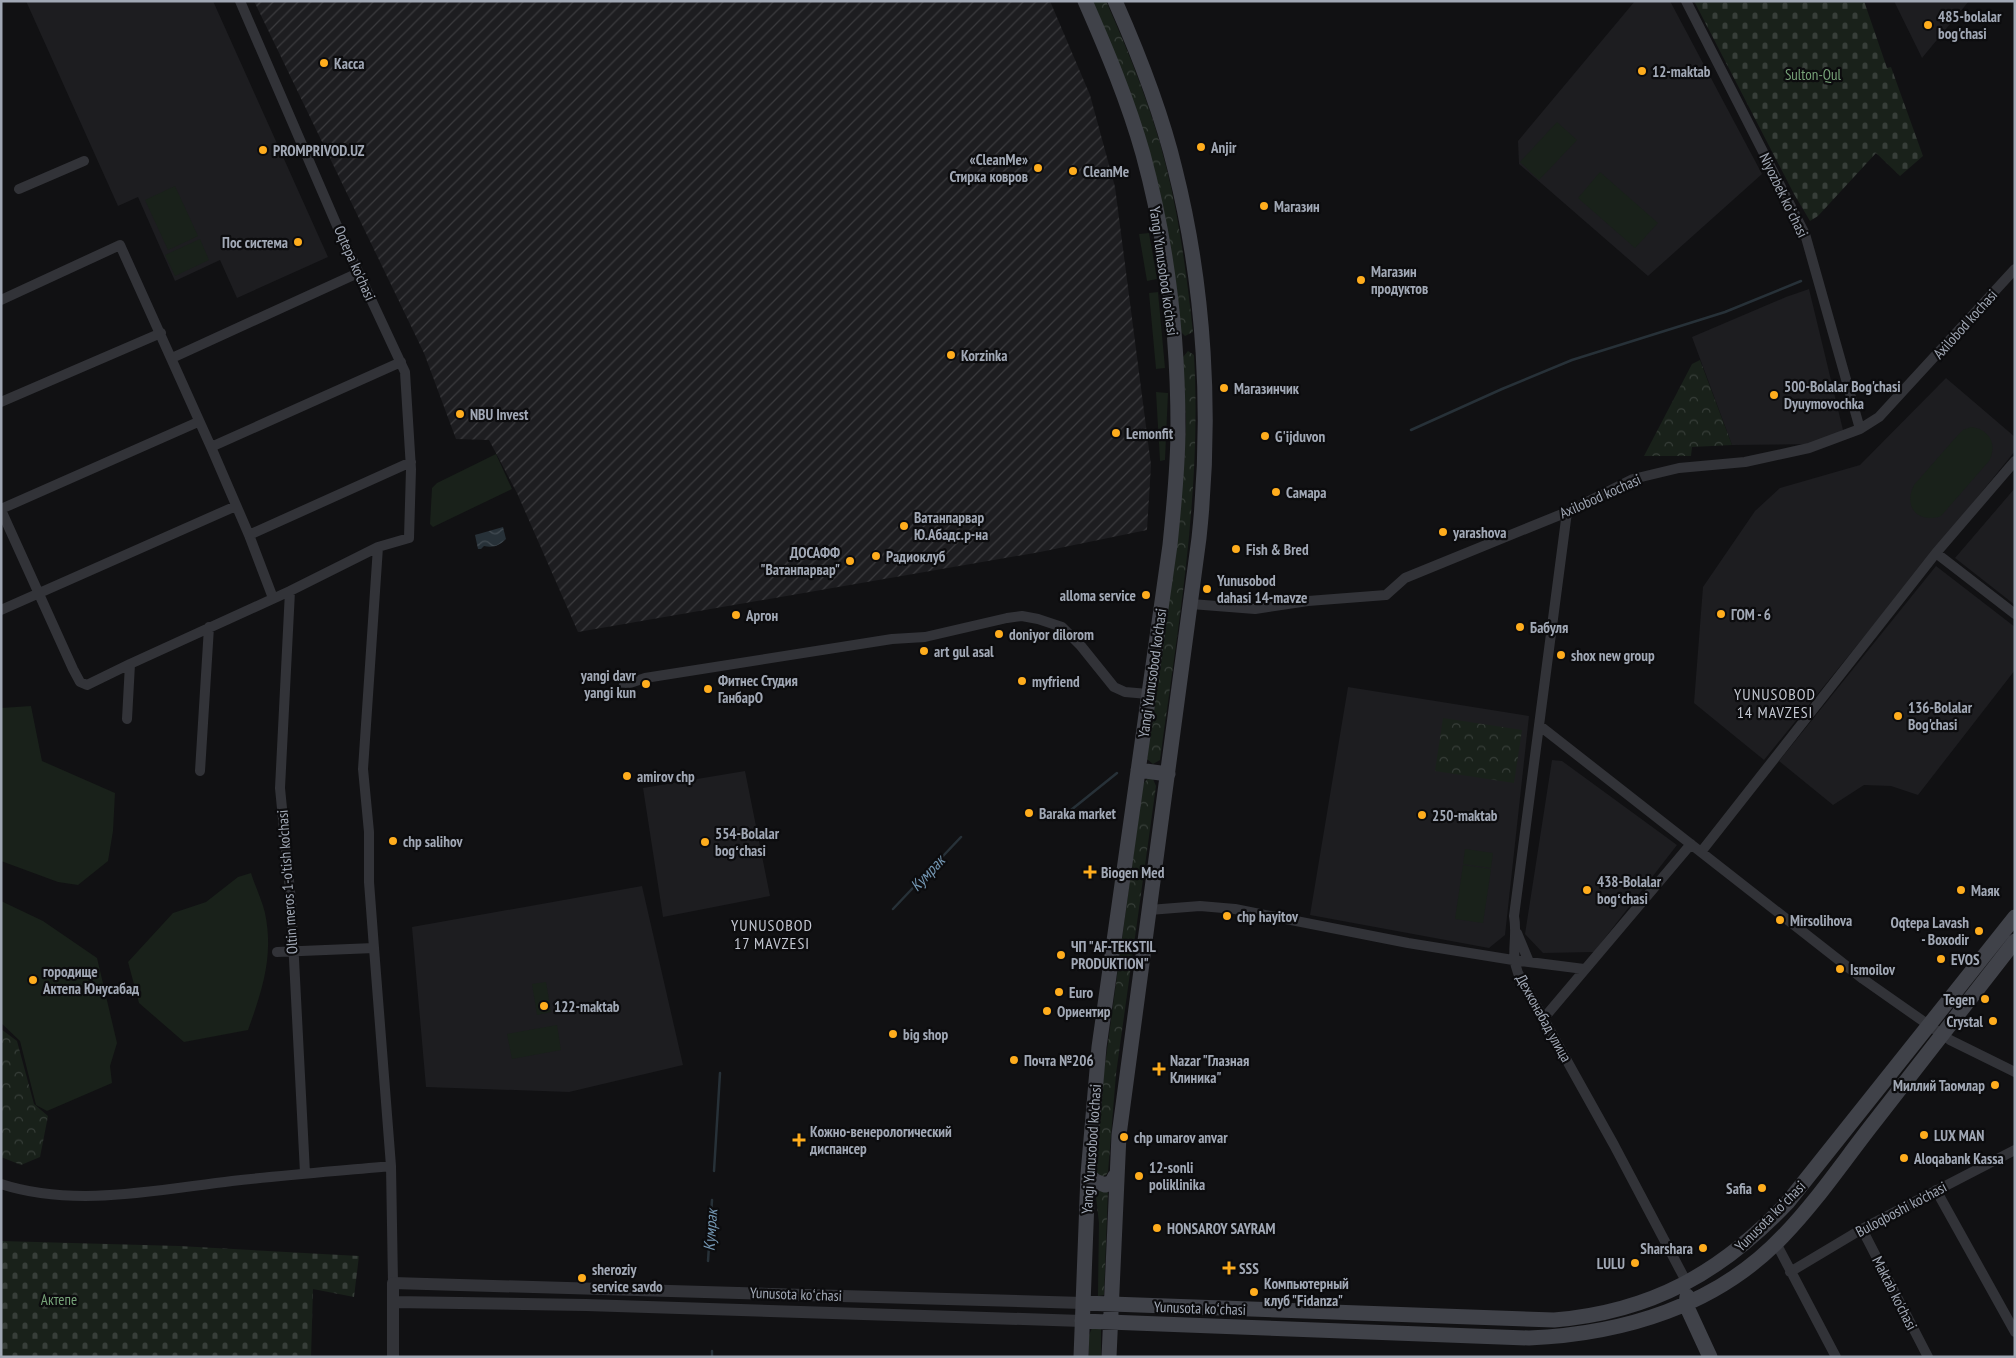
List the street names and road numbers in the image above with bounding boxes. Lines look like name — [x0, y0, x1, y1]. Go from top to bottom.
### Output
street label: Niyozbek koʻchasi — [1755, 150, 1813, 240]
street label: Yangi Yunusobod ko'chasi — [1146, 205, 1182, 337]
street label: Oqtepa ko'chasi — [330, 223, 380, 303]
street label: Axilobod kochasi — [1929, 285, 2001, 363]
street label: Axilobod kochasi — [1556, 470, 1644, 522]
street label: Yangi Yunusobod ko'chasi — [1134, 607, 1170, 739]
street label: Oltin meros 1-o'tish ko'chasi — [272, 809, 302, 955]
street label: Дехконабад улица — [1512, 971, 1576, 1065]
street label: Yangi Yunusobod ko'chasi — [1077, 1083, 1105, 1215]
street label: Yunusota koʻchasi — [1731, 1177, 1809, 1255]
street label: Buloqboshi ko'chasi — [1852, 1177, 1950, 1241]
street label: Maktab ko'chasi — [1868, 1253, 1922, 1333]
street label: Yunusota koʻchasi — [750, 1283, 842, 1305]
street label: Yunusota koʻchasi — [1154, 1297, 1246, 1319]

